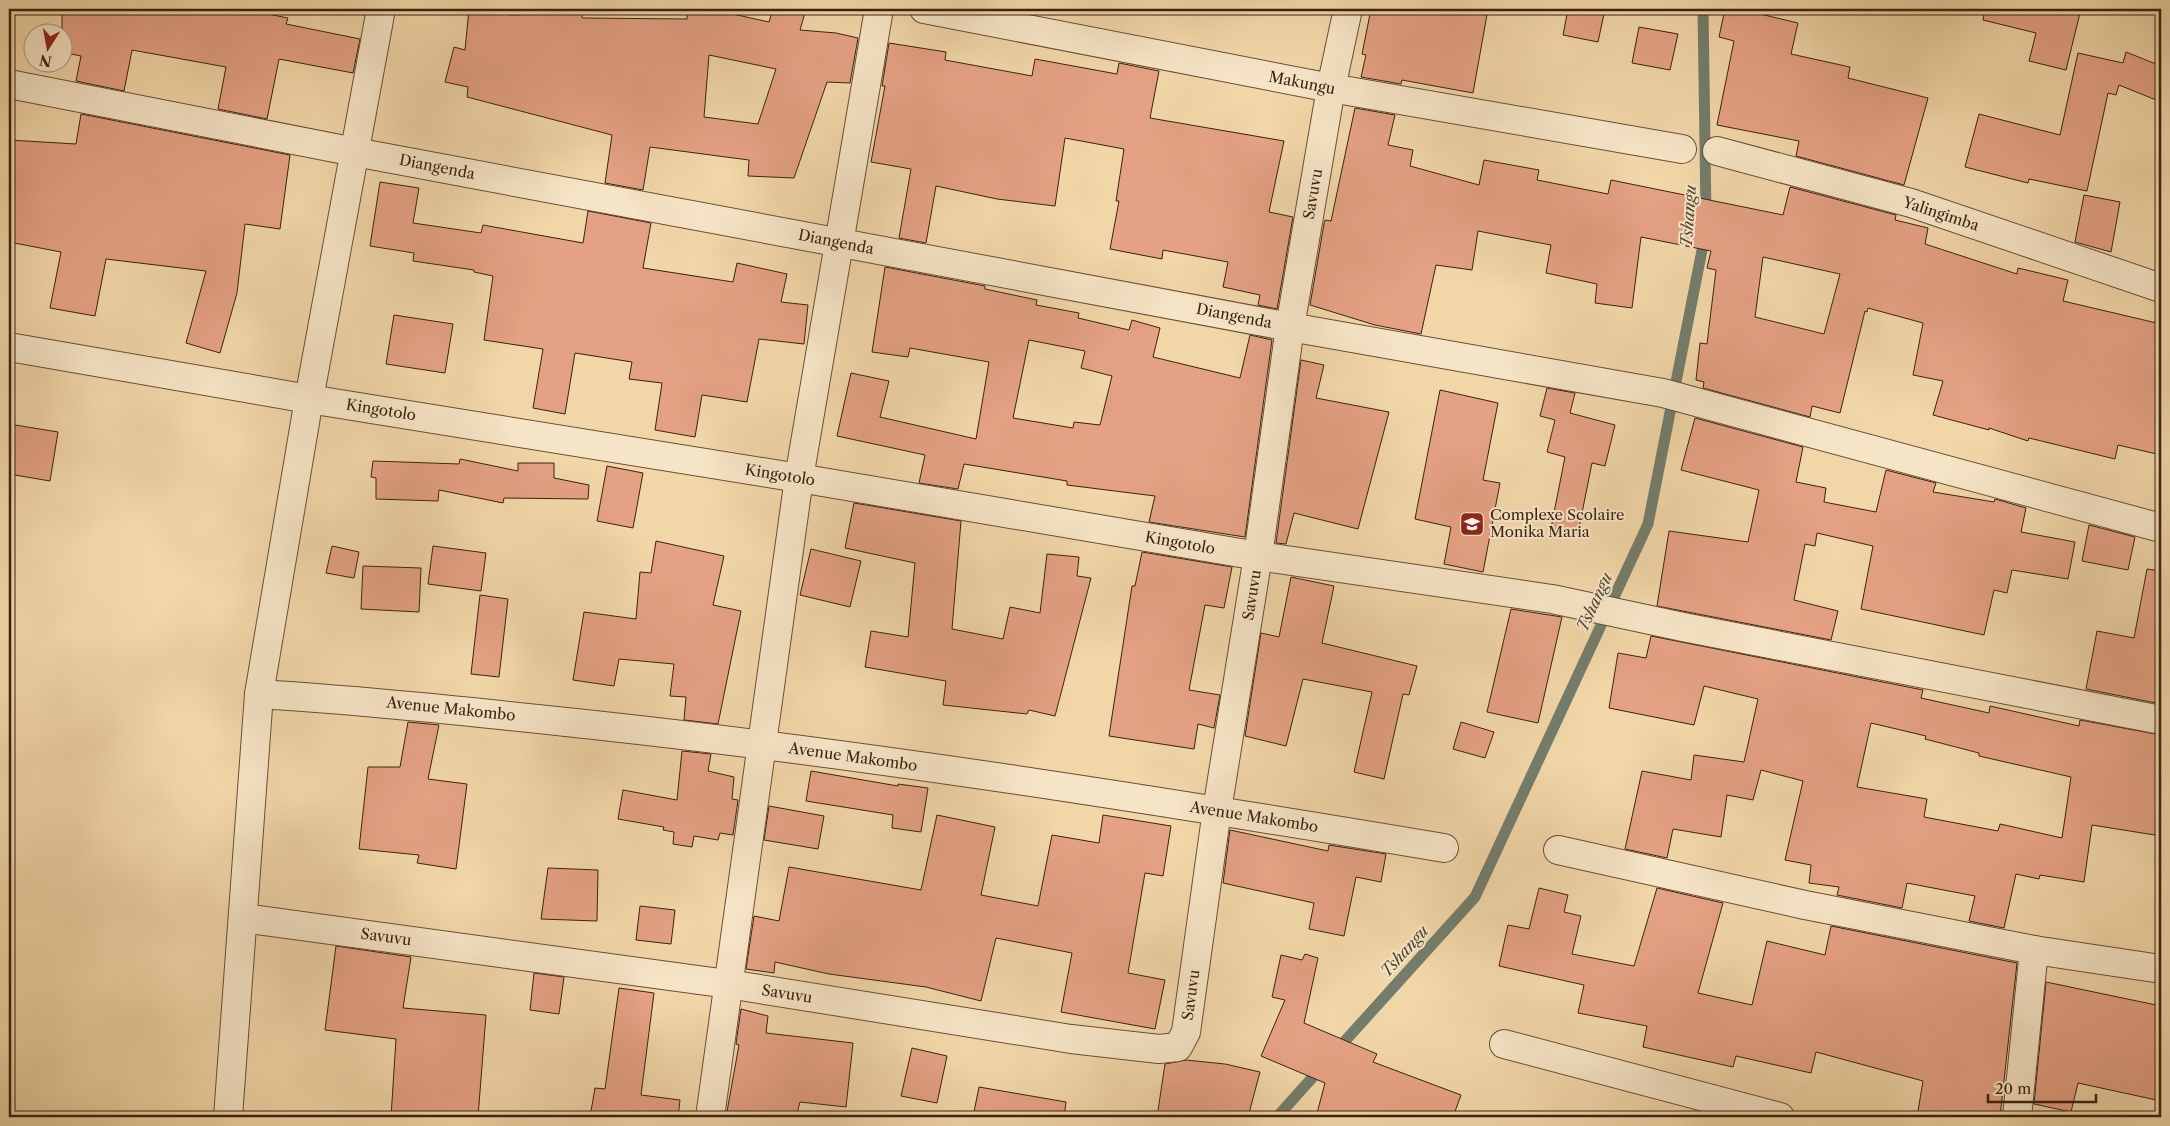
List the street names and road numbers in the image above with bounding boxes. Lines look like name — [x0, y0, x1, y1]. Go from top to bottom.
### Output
street label: Makungu — [1267, 67, 1337, 98]
street label: Diangenda — [398, 150, 477, 183]
street label: Savuvu — [1299, 167, 1326, 221]
street label: Yalingimba — [1900, 192, 1982, 235]
street label: Diangenda — [797, 225, 876, 258]
street label: Diangenda — [1195, 299, 1274, 332]
street label: Kingotolo — [345, 395, 418, 424]
street label: Kingotolo — [744, 460, 817, 489]
street label: Kingotolo — [1144, 527, 1217, 558]
street label: Savuvu — [1238, 568, 1265, 622]
street label: Avenue Makombo — [385, 692, 517, 725]
street label: Avenue Makombo — [787, 738, 919, 775]
street label: Avenue Makombo — [1188, 797, 1320, 836]
street label: Savuvu — [360, 924, 413, 949]
street label: Savuvu — [1178, 968, 1203, 1021]
street label: Savuvu — [760, 980, 814, 1007]

